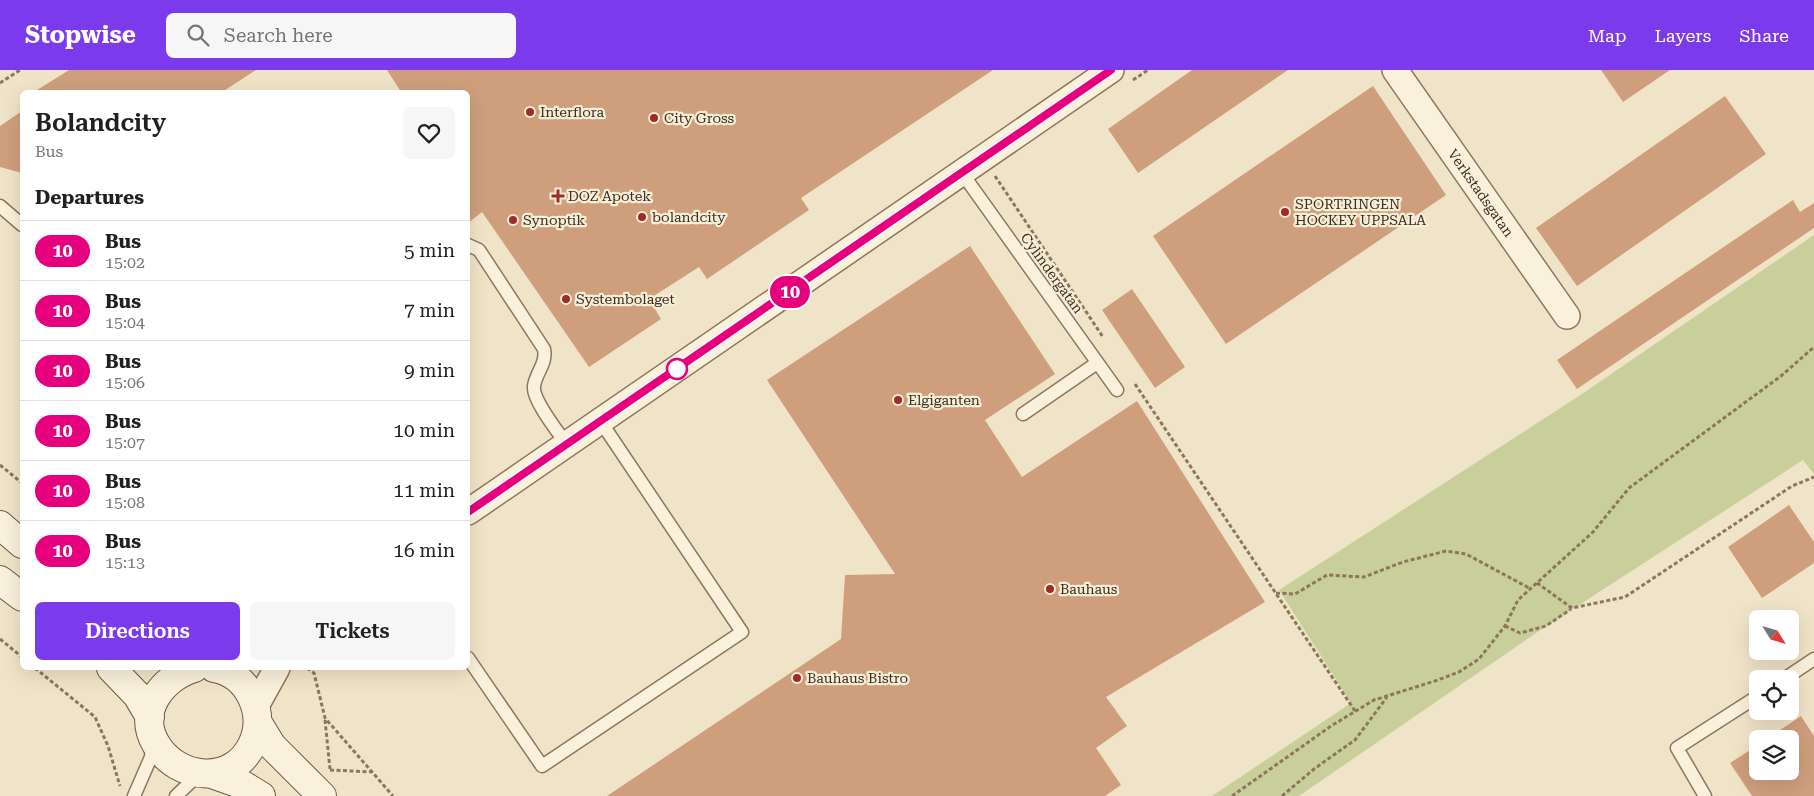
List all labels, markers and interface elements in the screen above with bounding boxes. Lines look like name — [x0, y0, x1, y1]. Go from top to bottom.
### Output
search box — [166, 13, 516, 58]
text: Stopwise — [25, 21, 136, 49]
icon: search — [184, 21, 212, 49]
text: Search here — [224, 24, 333, 47]
text: Map — [1588, 25, 1627, 46]
text: Layers — [1655, 25, 1711, 46]
text: Share — [1739, 25, 1789, 46]
place label: Interflora — [540, 104, 604, 120]
marker: Interflora — [524, 106, 536, 118]
button: heart — [403, 107, 455, 159]
text: Bolandcity — [35, 109, 166, 137]
place label: City Gross — [664, 110, 735, 126]
marker: City Gross — [648, 112, 660, 124]
text: Bus — [35, 142, 63, 161]
street label: Verkstadsgatan — [1445, 146, 1517, 240]
text: Departures — [35, 186, 144, 209]
place label: DOZ Apotek — [568, 188, 651, 204]
marker: DOZ Apotek — [552, 190, 564, 202]
place label: SPORTRINGEN HOCKEY UPPSALA — [1295, 196, 1426, 228]
marker: SPORTRINGEN HOCKEY UPPSALA — [1279, 206, 1291, 218]
place label: bolandcity — [652, 209, 726, 225]
marker: bolandcity — [636, 211, 648, 223]
place label: Synoptik — [523, 212, 585, 228]
marker: Synoptik — [507, 214, 519, 226]
text: Bus — [105, 230, 141, 253]
street label: Cylindergatan — [1017, 230, 1087, 316]
text: 5 min — [404, 239, 455, 262]
text: 10 — [52, 240, 73, 261]
text: 15:02 — [105, 253, 145, 272]
line badge: 10 — [768, 276, 812, 308]
text: 10 — [780, 281, 800, 302]
text: Bus — [105, 290, 141, 313]
place label: Systembolaget — [576, 291, 675, 307]
marker: Systembolaget — [560, 293, 572, 305]
text: 7 min — [404, 299, 455, 322]
text: 10 — [52, 300, 73, 321]
text: 15:04 — [105, 313, 145, 332]
text: Bus — [105, 350, 141, 373]
unlabelled marker — [666, 358, 688, 380]
text: 9 min — [404, 359, 455, 382]
text: 10 — [52, 360, 73, 381]
text: 15:06 — [105, 373, 145, 392]
place label: Elgiganten — [908, 392, 980, 408]
marker: Elgiganten — [892, 394, 904, 406]
text: Bus — [105, 410, 141, 433]
text: 10 min — [393, 419, 455, 442]
text: 10 — [52, 420, 73, 441]
text: 15:07 — [105, 433, 145, 452]
text: Bus — [105, 470, 141, 493]
text: 11 min — [393, 479, 455, 502]
text: 10 — [52, 480, 73, 501]
text: 15:08 — [105, 493, 145, 512]
text: Bus — [105, 530, 141, 553]
text: 16 min — [393, 539, 455, 562]
text: 10 — [52, 540, 73, 561]
text: 15:13 — [105, 553, 145, 572]
place label: Bauhaus — [1060, 581, 1118, 597]
marker: Bauhaus — [1044, 583, 1056, 595]
button: Directions — [35, 602, 240, 660]
button: Tickets — [250, 602, 455, 660]
north arrow — [1749, 610, 1799, 660]
map controls — [1749, 610, 1799, 780]
place label: Bauhaus Bistro — [807, 670, 908, 686]
button: locate — [1749, 670, 1799, 720]
marker: Bauhaus Bistro — [791, 672, 803, 684]
button: layers — [1749, 730, 1799, 780]

